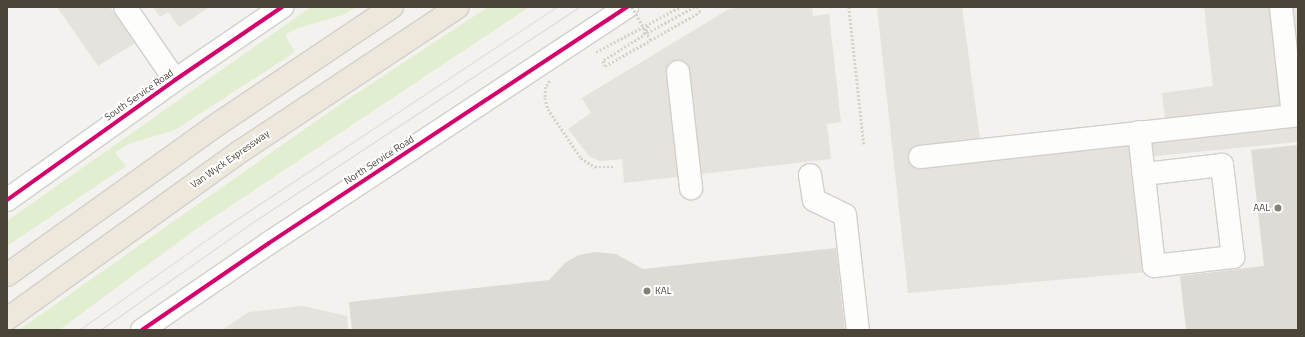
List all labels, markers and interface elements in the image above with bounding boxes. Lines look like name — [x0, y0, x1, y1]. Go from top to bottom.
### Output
street label: South Service Road — [102, 67, 176, 123]
street label: Van Wyck Expressway — [188, 127, 272, 191]
street label: North Service Road — [342, 133, 416, 187]
place label: AAL — [1253, 202, 1270, 214]
marker: AAL — [1273, 203, 1283, 213]
place label: KAL — [655, 285, 671, 297]
marker: KAL — [642, 286, 652, 296]

